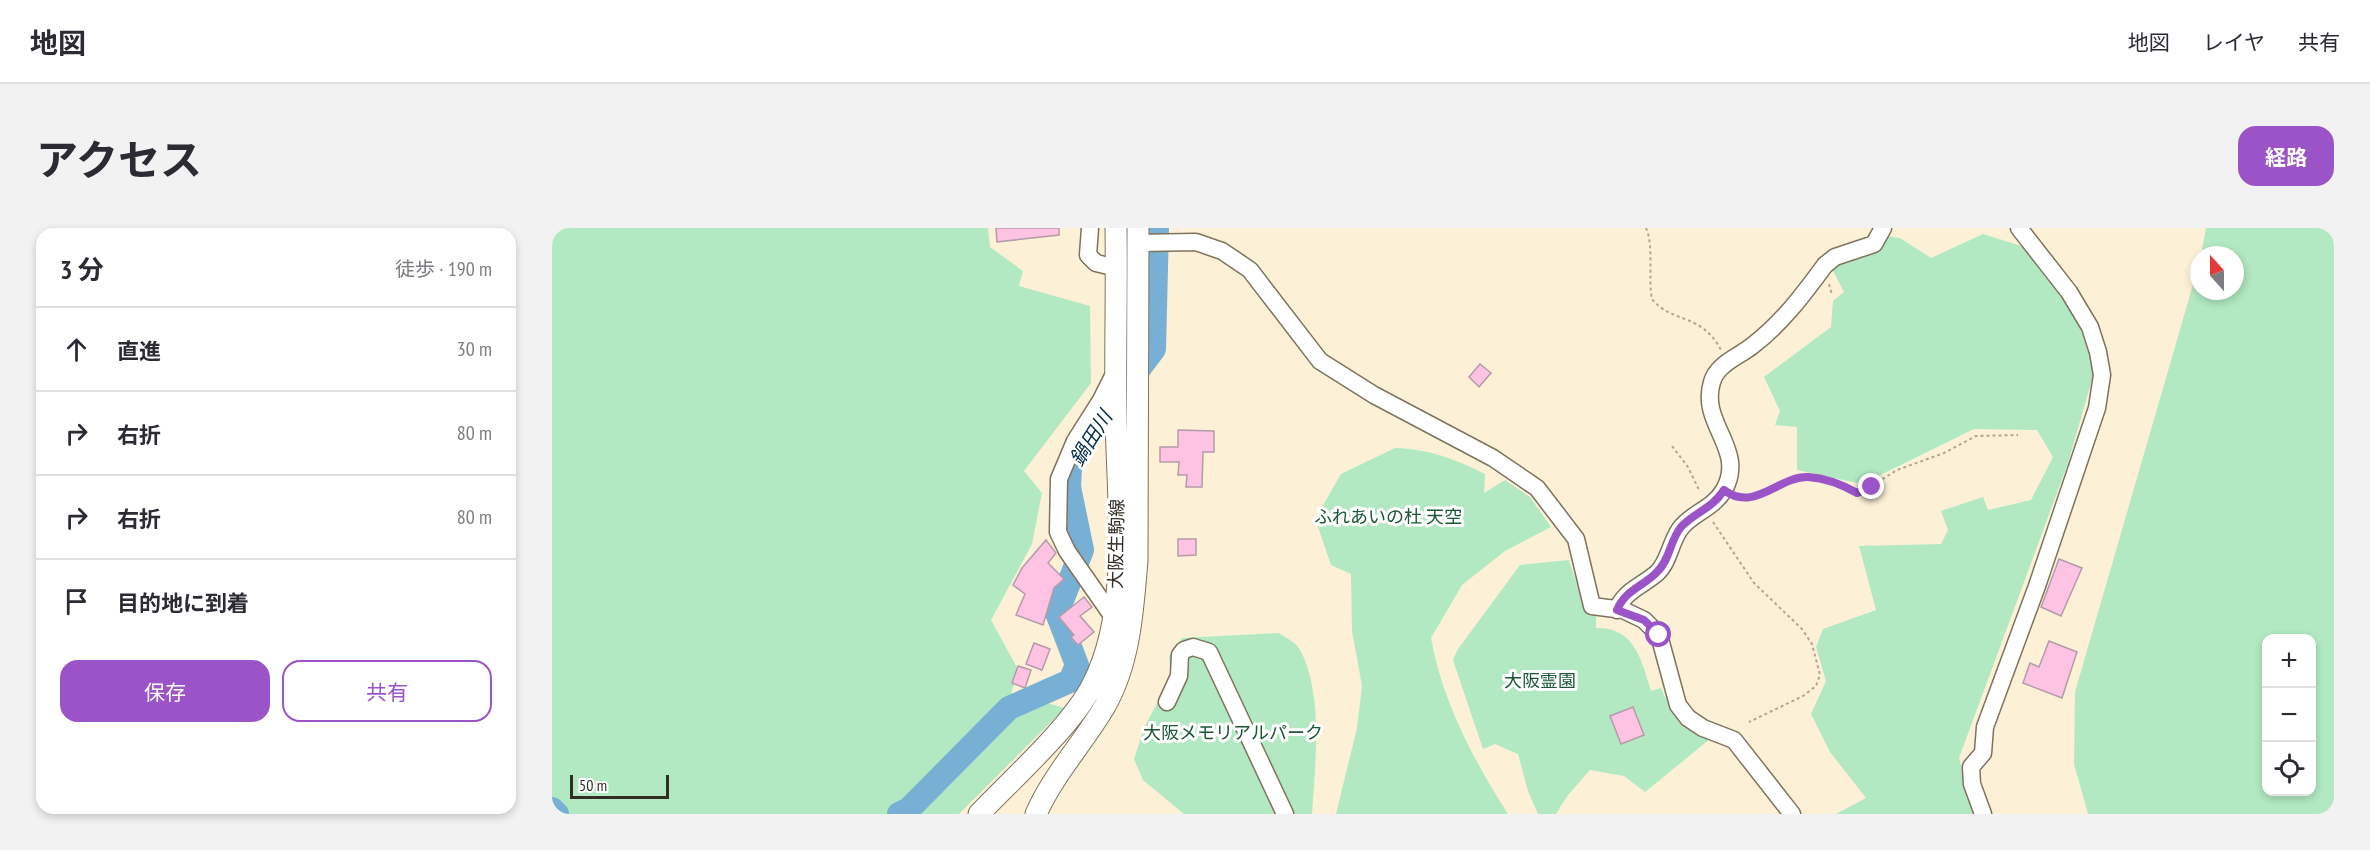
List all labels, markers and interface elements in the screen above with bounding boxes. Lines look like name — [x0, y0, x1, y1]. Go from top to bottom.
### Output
text: 地図 — [30, 24, 86, 61]
text: 地図 — [2128, 29, 2170, 56]
text: レイヤ — [2203, 29, 2265, 56]
text: 共有 — [2298, 29, 2340, 56]
button: 経路 — [2238, 126, 2334, 186]
text: アクセス — [36, 132, 202, 187]
north arrow — [2190, 246, 2244, 300]
text: 3 分 — [60, 253, 104, 286]
text: 徒歩 · 190 m — [395, 256, 492, 282]
icon: ahead — [60, 333, 93, 366]
text: 30 m — [457, 336, 492, 362]
text: 直進 — [117, 337, 161, 365]
water label: 鍋田川 — [1064, 404, 1119, 470]
icon: right — [60, 417, 93, 450]
text: 80 m — [457, 420, 492, 446]
text: 右折 — [117, 421, 161, 449]
route end — [1858, 473, 1884, 499]
street label: 大阪生駒線 — [1104, 499, 1128, 589]
icon: right — [60, 501, 93, 534]
text: 80 m — [457, 504, 492, 530]
text: 右折 — [117, 505, 161, 533]
park label: ふれあいの杜 天空 — [1314, 505, 1462, 528]
icon: arrive — [60, 585, 93, 618]
text: 目的地に到着 — [117, 589, 249, 617]
route start — [1645, 621, 1671, 647]
map controls — [2262, 634, 2316, 796]
button: + — [2262, 634, 2316, 688]
button: 保存 — [60, 660, 270, 722]
button: 共有 — [282, 660, 492, 722]
park label: 大阪霊園 — [1504, 669, 1576, 692]
button: − — [2262, 688, 2316, 742]
park label: 大阪メモリアルパーク — [1143, 721, 1323, 744]
button: locate — [2262, 742, 2316, 796]
scale bar — [570, 772, 669, 800]
text: 50 m — [579, 775, 607, 795]

